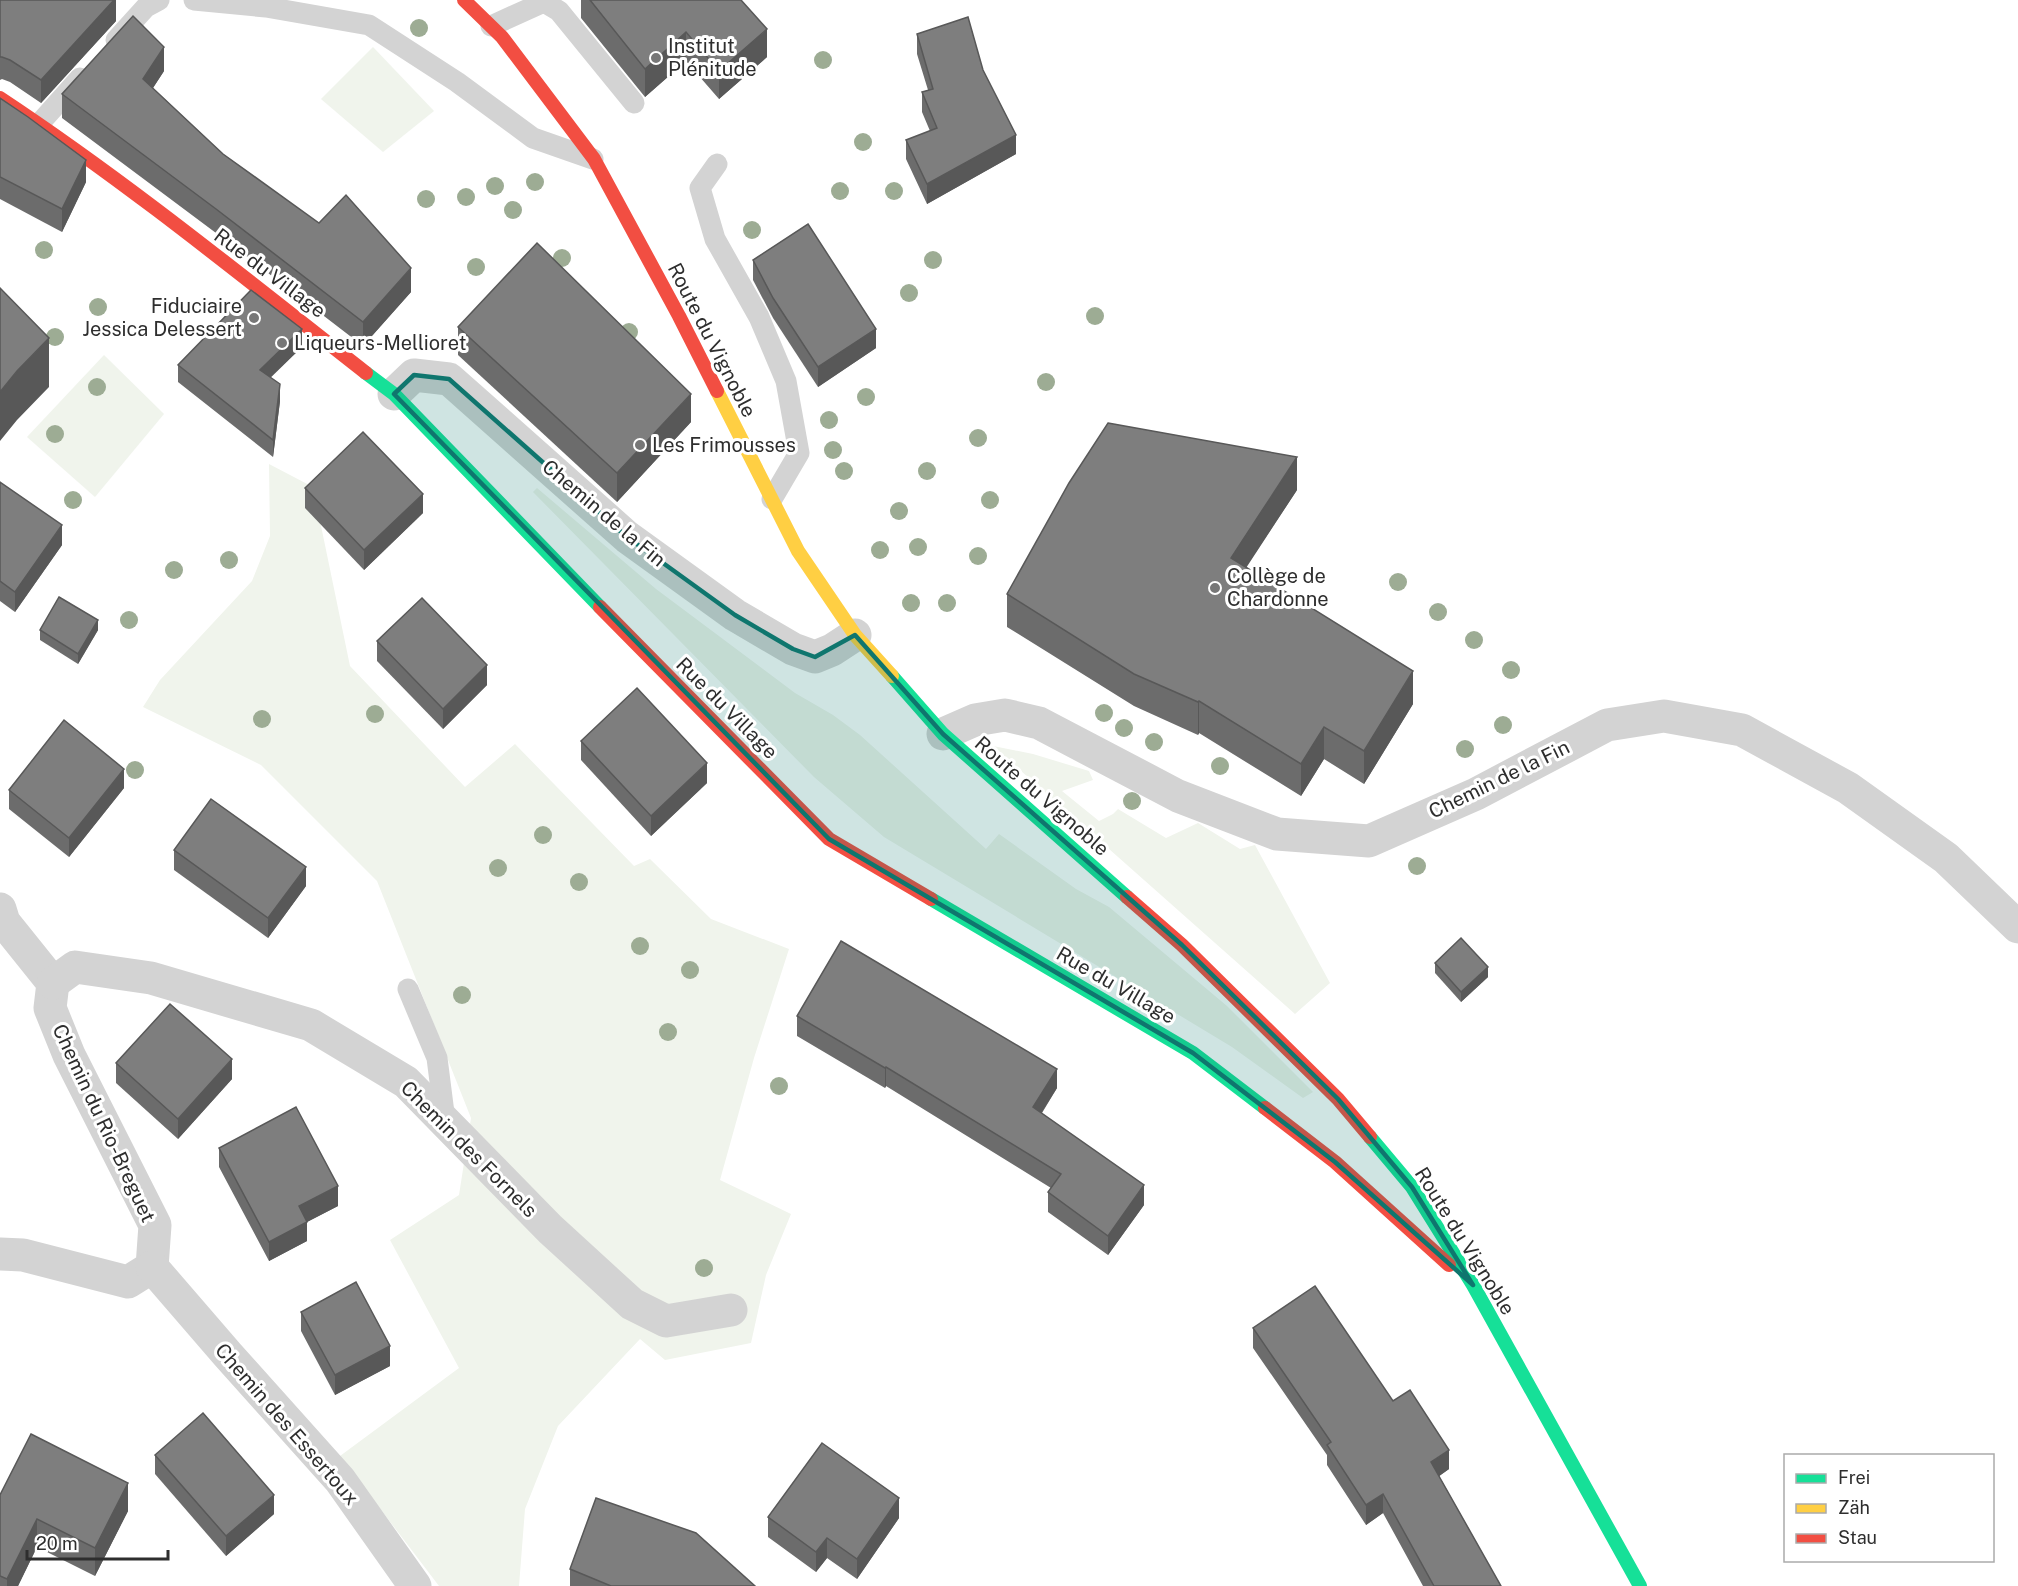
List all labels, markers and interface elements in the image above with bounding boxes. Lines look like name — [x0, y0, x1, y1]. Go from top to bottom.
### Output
place label: Institut Plénitude — [668, 34, 757, 81]
marker: Institut Plénitude — [649, 51, 663, 65]
street label: Rue du Village — [209, 223, 331, 323]
street label: Route du Vignoble — [663, 259, 761, 421]
place label: Fiduciaire Jessica Delessert — [82, 294, 242, 341]
marker: Fiduciaire Jessica Delessert — [247, 311, 261, 325]
place label: Liqueurs-Mellioret — [294, 331, 466, 355]
marker: Liqueurs-Mellioret — [275, 336, 289, 350]
place label: Les Frimousses — [652, 433, 796, 457]
marker: Les Frimousses — [633, 438, 647, 452]
street label: Chemin de la Fin — [537, 454, 671, 572]
place label: Collège de Chardonne — [1227, 564, 1329, 611]
marker: Collège de Chardonne — [1208, 581, 1222, 595]
street label: Rue du Village — [671, 652, 783, 764]
street label: Route du Vignoble — [970, 731, 1114, 861]
street label: Chemin de la Fin — [1425, 735, 1573, 823]
street label: Rue du Village — [1052, 941, 1180, 1029]
street label: Chemin du Rio-Breguet — [48, 1020, 160, 1226]
street label: Chemin des Fornels — [396, 1076, 542, 1222]
street label: Route du Vignoble — [1410, 1163, 1520, 1319]
street label: Chemin des Essertoux — [210, 1338, 364, 1510]
legend — [1784, 1454, 1994, 1562]
text: Frei — [1838, 1467, 1870, 1488]
text: Zäh — [1838, 1497, 1870, 1518]
scale bar — [27, 1523, 168, 1561]
text: Stau — [1838, 1527, 1877, 1548]
text: 20 m — [36, 1533, 78, 1554]

